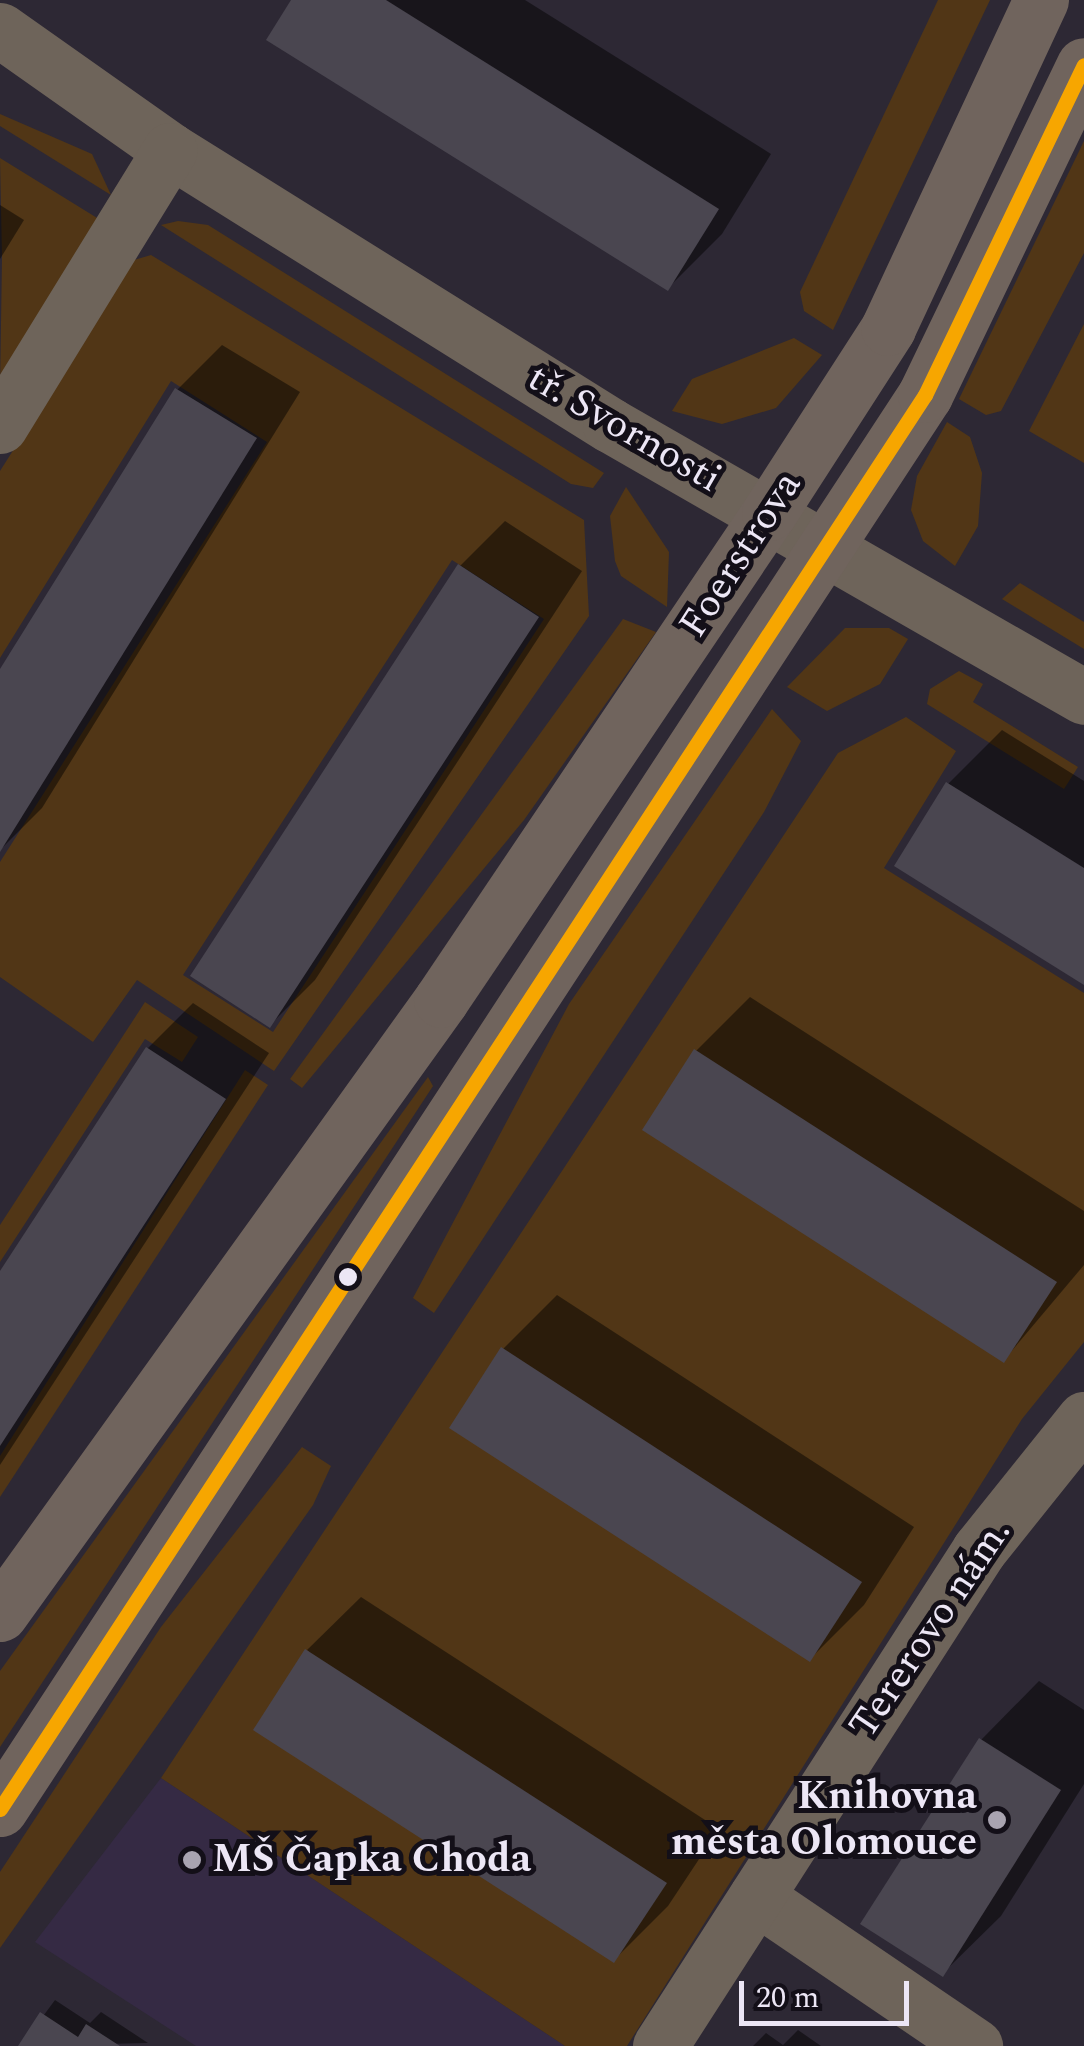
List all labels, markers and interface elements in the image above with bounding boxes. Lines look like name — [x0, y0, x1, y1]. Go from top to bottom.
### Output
street label: tř. Svornosti — [519, 354, 729, 504]
street label: Foerstrova — [670, 463, 812, 647]
unlabelled marker — [338, 1267, 358, 1287]
street label: Tererovo nám. — [840, 1510, 1022, 1748]
place label: Knihovna města Olomouce — [671, 1773, 977, 1867]
marker: Knihovna města Olomouce — [986, 1809, 1008, 1831]
place label: MŠ Čapka Choda — [212, 1836, 531, 1884]
marker: MŠ Čapka Choda — [181, 1849, 203, 1871]
scale bar — [744, 1961, 914, 2023]
text: 20 m — [756, 1975, 819, 2021]

